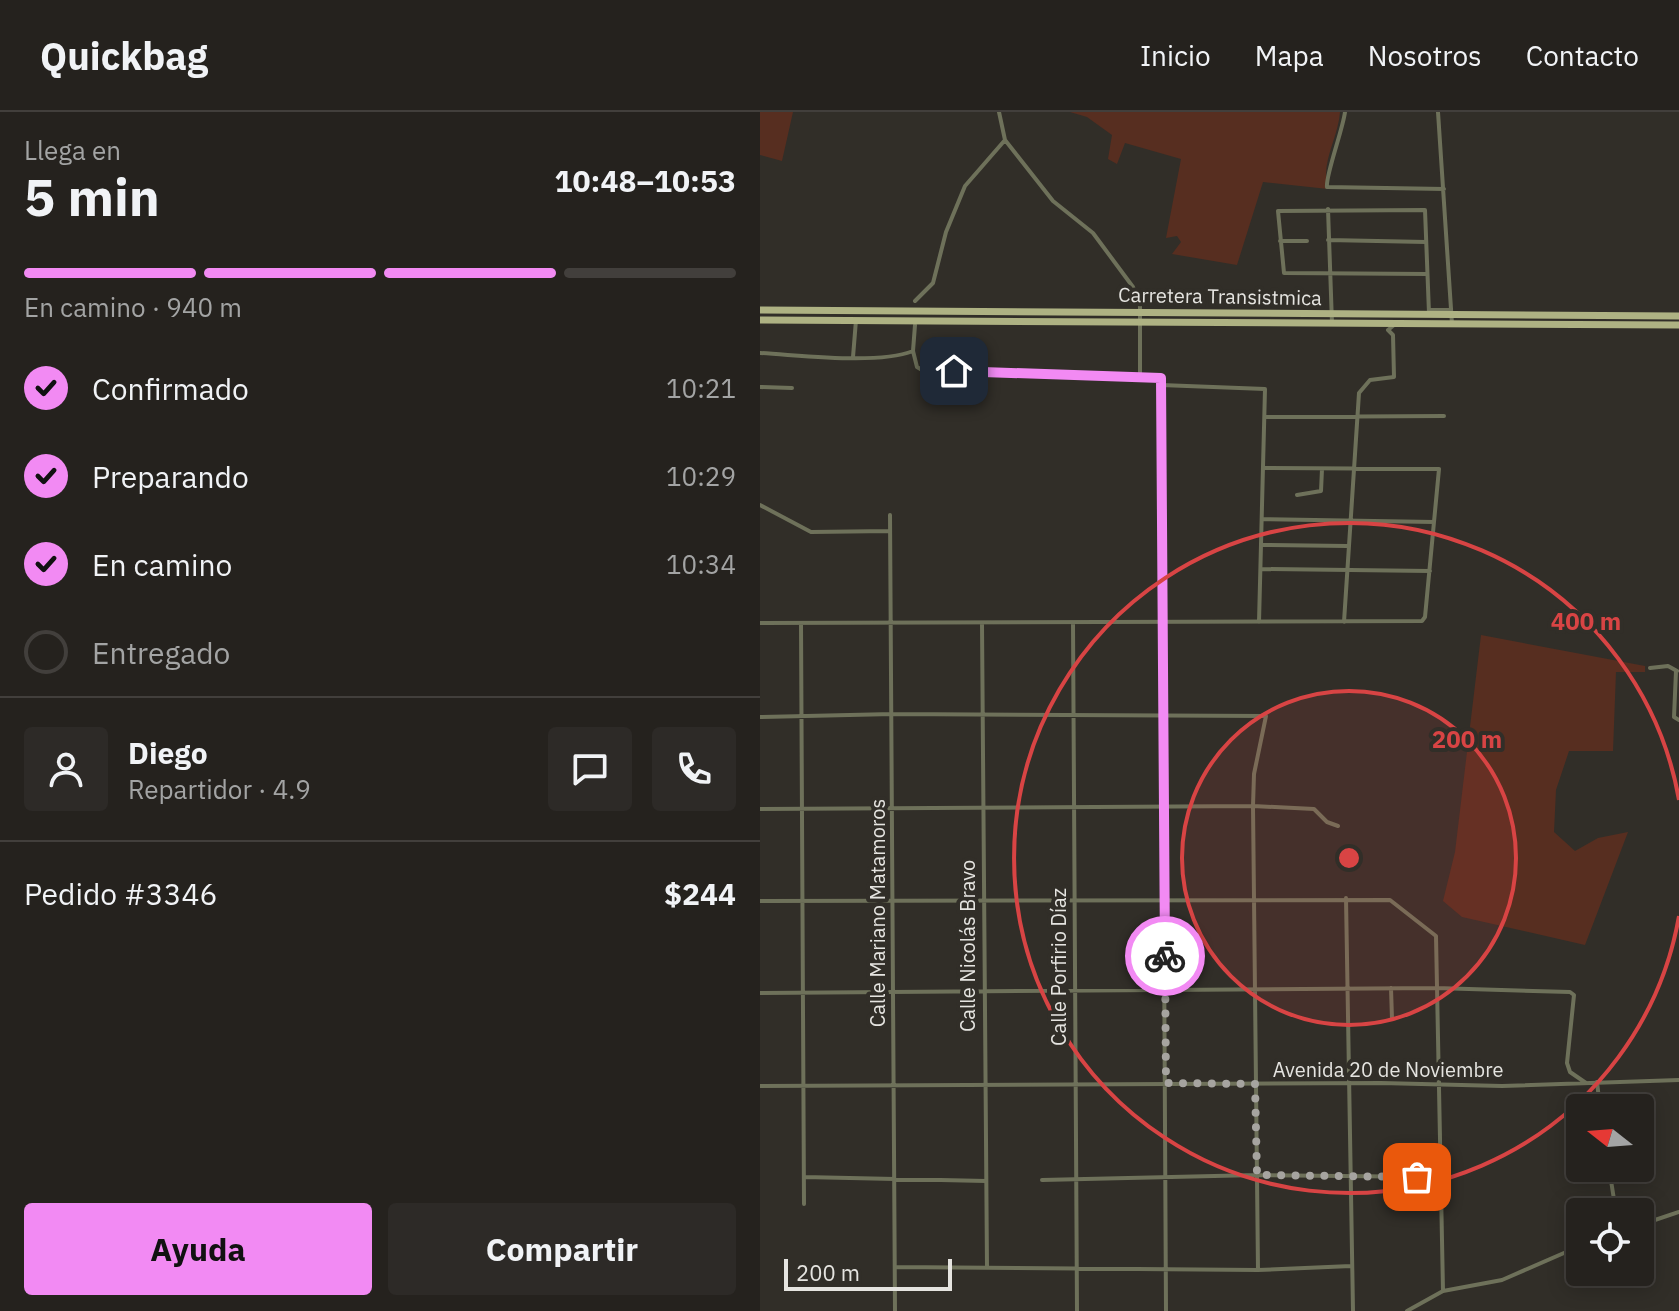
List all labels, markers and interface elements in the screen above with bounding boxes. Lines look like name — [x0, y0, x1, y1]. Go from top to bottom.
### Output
text: Quickbag — [40, 31, 208, 80]
text: Inicio — [1140, 37, 1211, 74]
text: Mapa — [1255, 37, 1324, 74]
text: Nosotros — [1368, 37, 1482, 74]
text: Contacto — [1526, 37, 1639, 74]
text: Llega en — [24, 133, 121, 167]
text: 10:48–10:53 — [555, 161, 736, 200]
text: 5 min — [24, 163, 160, 230]
street label: Carretera Transistmica — [1118, 281, 1322, 311]
text: En camino · 940 m — [24, 290, 242, 324]
pin — [920, 337, 988, 405]
icon: home — [932, 349, 976, 393]
icon: check — [24, 366, 68, 410]
text: Confirmado — [92, 369, 249, 408]
text: 10:21 — [666, 371, 736, 405]
icon: check — [24, 454, 68, 498]
text: Preparando — [92, 457, 249, 496]
text: 10:29 — [666, 459, 736, 493]
icon: check — [24, 542, 68, 586]
text: En camino — [92, 545, 232, 584]
text: 10:34 — [666, 547, 736, 581]
text: 400 m — [1551, 605, 1621, 637]
text: Entregado — [92, 633, 230, 672]
text: 200 m — [1432, 723, 1502, 755]
button: person — [24, 727, 108, 811]
button: chat — [548, 727, 632, 811]
button: phone — [652, 727, 736, 811]
text: Diego — [128, 733, 208, 772]
text: Repartidor · 4.9 — [128, 772, 311, 806]
street label: Calle Mariano Matamoros — [864, 799, 891, 1027]
centre of rings — [1335, 844, 1363, 872]
street label: Calle Nicolás Bravo — [954, 860, 981, 1032]
text: Pedido #3346 — [24, 874, 218, 913]
text: $244 — [664, 874, 736, 913]
street label: Calle Porfirio Díaz — [1045, 888, 1072, 1046]
courier — [1125, 916, 1205, 996]
icon: bike — [1143, 934, 1187, 978]
street label: Avenida 20 de Noviembre — [1273, 1056, 1503, 1083]
north arrow — [1566, 1094, 1654, 1182]
map controls — [1566, 1094, 1654, 1286]
pin — [1383, 1143, 1451, 1211]
icon: bag — [1395, 1155, 1439, 1199]
button: locate — [1566, 1198, 1654, 1286]
button: Ayuda — [24, 1203, 372, 1295]
button: Compartir — [388, 1203, 736, 1295]
scale bar — [784, 1255, 952, 1291]
text: 200 m — [796, 1258, 860, 1287]

